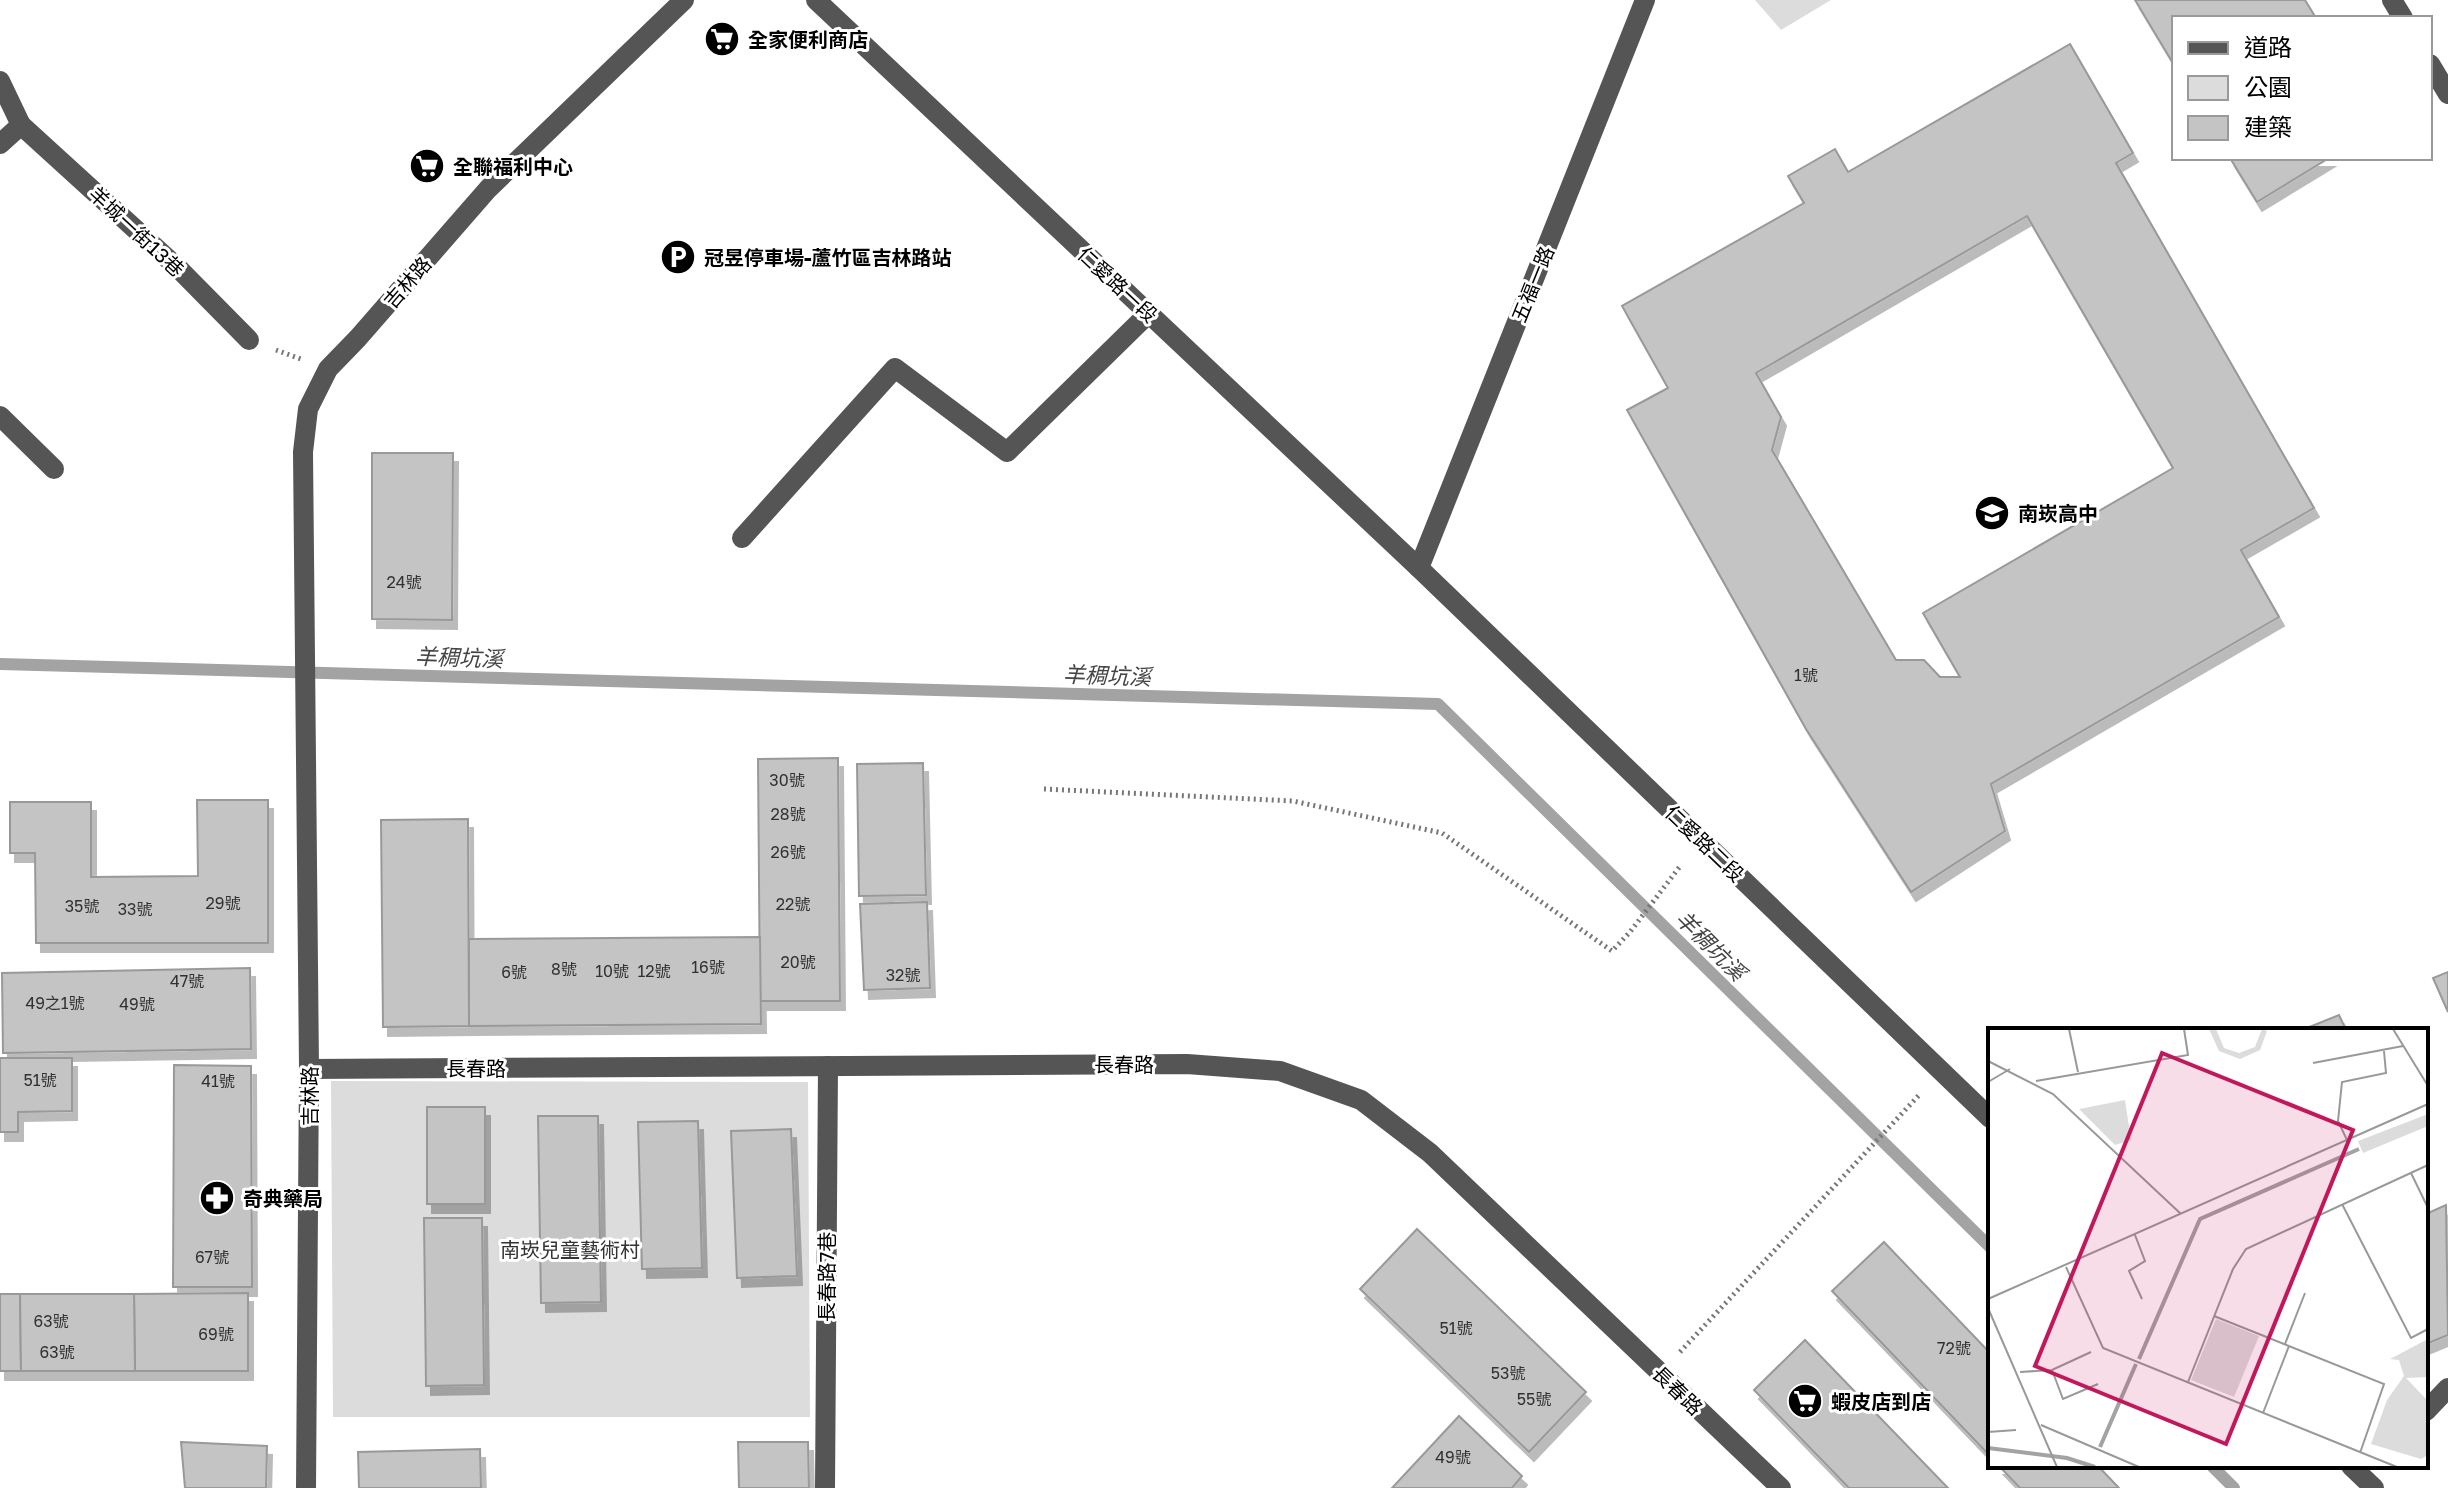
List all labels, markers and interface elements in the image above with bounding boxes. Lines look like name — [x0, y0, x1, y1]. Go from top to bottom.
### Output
legend — [2172, 16, 2432, 160]
supermarket icon: 全家便利商店 — [703, 20, 741, 58]
place label: 全家便利商店 — [748, 27, 868, 51]
text: 道路 — [2244, 32, 2292, 61]
text: 公園 — [2244, 72, 2292, 101]
text: 建築 — [2244, 112, 2292, 141]
supermarket icon: 全聯福利中心 — [408, 147, 446, 185]
place label: 全聯福利中心 — [453, 154, 573, 178]
street label: 羊城一街13巷 — [84, 181, 190, 281]
parking icon: 冠昱停車場-蘆竹區吉林路站 — [659, 238, 697, 276]
street label: 仁愛路一段 — [1073, 241, 1163, 327]
street label: 五福一路 — [1506, 242, 1558, 326]
place label: 冠昱停車場-蘆竹區吉林路站 — [704, 245, 952, 269]
street label: 吉林路 — [378, 251, 436, 313]
school or university icon: 南崁高中 — [1973, 494, 2011, 532]
place label: 南崁高中 — [2018, 501, 2098, 525]
house number: 24號 — [386, 572, 422, 592]
water label: 羊稠坑溪 — [415, 642, 506, 672]
water label: 羊稠坑溪 — [1063, 660, 1154, 690]
house number: 1號 — [1794, 665, 1818, 685]
house number: 30號 — [769, 770, 805, 790]
street label: 仁愛路二段 — [1661, 800, 1749, 886]
house number: 28號 — [770, 804, 806, 824]
house number: 26號 — [771, 842, 805, 862]
house number: 29號 — [206, 893, 240, 913]
house number: 22號 — [776, 894, 810, 914]
house number: 35號 — [65, 896, 99, 916]
house number: 33號 — [118, 899, 152, 919]
water label: 羊稠坑溪 — [1670, 904, 1754, 988]
house number: 20號 — [780, 952, 816, 972]
house number: 16號 — [691, 957, 725, 977]
house number: 8號 — [551, 959, 577, 979]
house number: 10號 — [595, 961, 629, 981]
house number: 12號 — [637, 961, 671, 981]
house number: 6號 — [501, 962, 527, 982]
house number: 32號 — [886, 965, 920, 985]
house number: 47號 — [170, 971, 204, 991]
house number: 49之1號 — [25, 993, 85, 1013]
house number: 49號 — [119, 994, 155, 1014]
inset map — [1988, 1028, 2428, 1468]
street label: 長春路 — [1094, 1052, 1154, 1076]
street label: 長春路 — [446, 1056, 506, 1080]
street label: 吉林路 — [297, 1066, 321, 1126]
house number: 51號 — [23, 1070, 57, 1090]
house number: 41號 — [201, 1071, 235, 1091]
pharmacy icon: 奇典藥局 — [198, 1179, 236, 1217]
place label: 奇典藥局 — [243, 1186, 323, 1210]
street label: 長春路7巷 — [814, 1232, 838, 1322]
park label: 南崁兒童藝術村 — [500, 1237, 640, 1261]
house number: 67號 — [195, 1247, 229, 1267]
house number: 63號 — [33, 1311, 69, 1331]
house number: 51號 — [1439, 1318, 1473, 1338]
house number: 69號 — [198, 1324, 234, 1344]
house number: 72號 — [1937, 1338, 1971, 1358]
house number: 63號 — [39, 1342, 75, 1362]
street label: 長春路 — [1648, 1361, 1708, 1419]
house number: 53號 — [1491, 1363, 1525, 1383]
supermarket icon: 蝦皮店到店 — [1786, 1382, 1824, 1420]
house number: 55號 — [1517, 1389, 1551, 1409]
place label: 蝦皮店到店 — [1831, 1389, 1931, 1413]
house number: 49號 — [1435, 1447, 1471, 1467]

